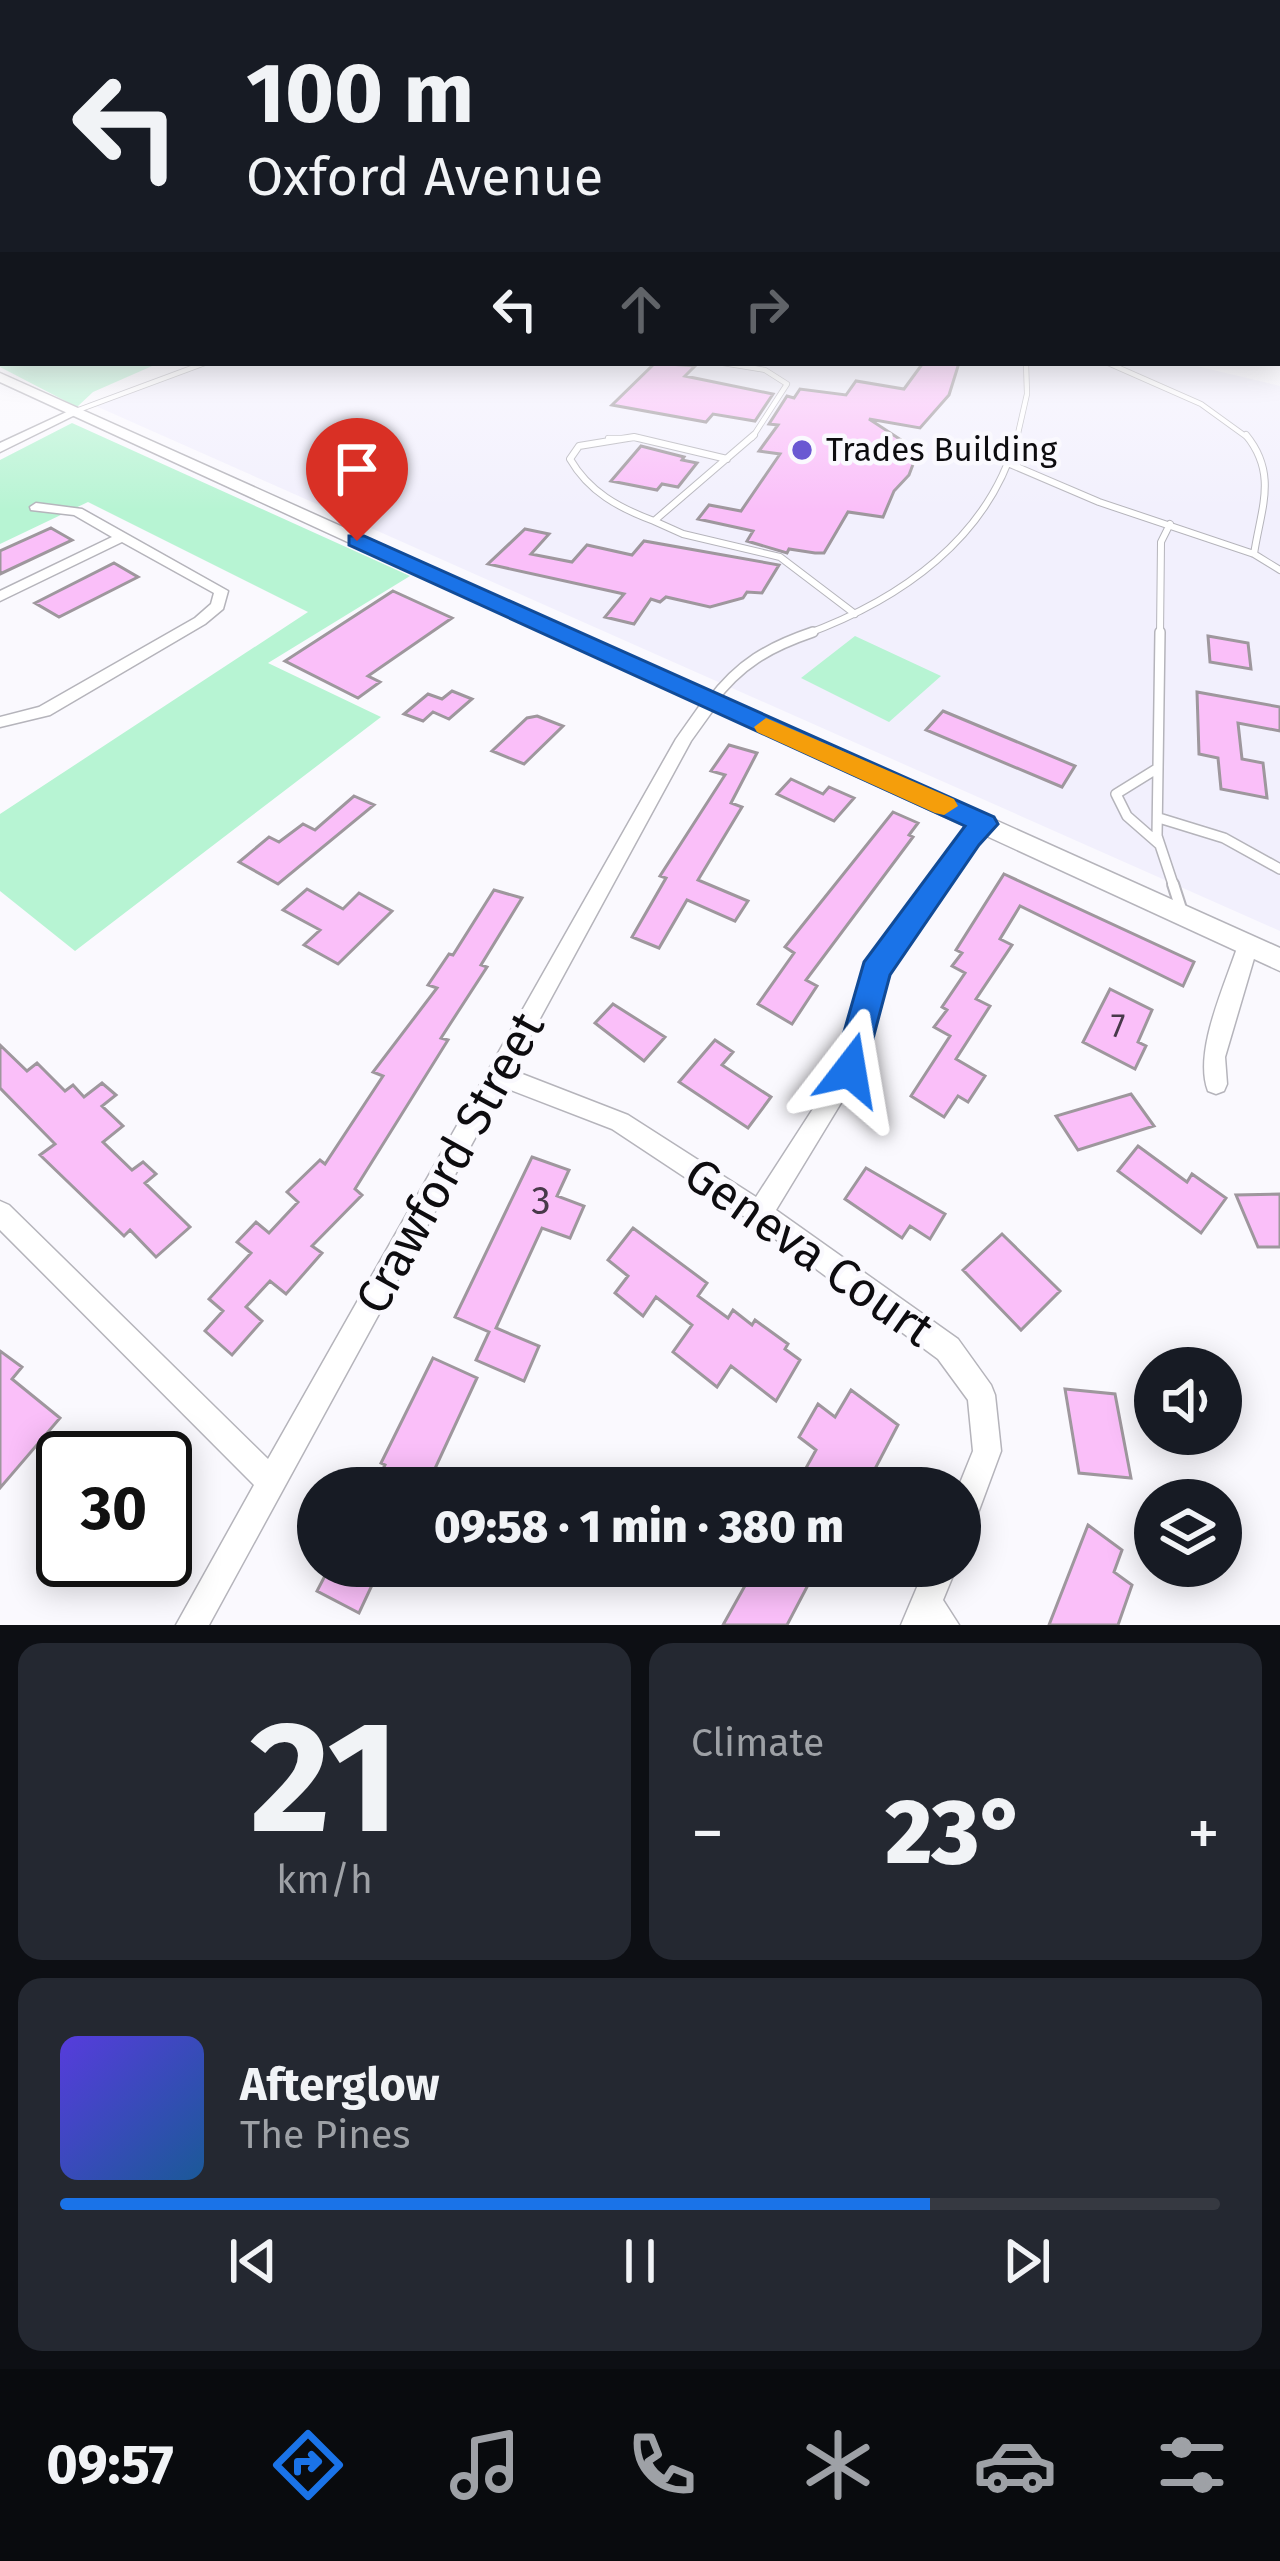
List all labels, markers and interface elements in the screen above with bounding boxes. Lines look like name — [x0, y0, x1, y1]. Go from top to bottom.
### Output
text: 100 m — [246, 43, 474, 144]
icon: left — [48, 48, 204, 204]
text: Oxford Avenue — [246, 145, 603, 209]
icon: left — [482, 276, 548, 342]
icon: ahead — [608, 276, 674, 342]
icon: right — [734, 276, 800, 342]
pin — [306, 418, 408, 541]
place label: Trades Building — [826, 430, 1058, 470]
icon: arrive — [324, 436, 390, 502]
marker: Trades Building — [789, 437, 815, 463]
street label: Crawford Street — [343, 1002, 557, 1324]
house number: 7 — [1111, 1006, 1125, 1046]
position arrow — [787, 1007, 913, 1133]
street label: Geneva Court — [674, 1145, 945, 1359]
house number: 3 — [531, 1178, 551, 1224]
map controls — [1134, 1347, 1242, 1587]
button: sound — [1134, 1347, 1242, 1455]
speed limit sign: 30 — [36, 1431, 192, 1587]
button: layers — [1134, 1479, 1242, 1587]
text: 09:58 · 1 min · 380 m — [434, 1500, 844, 1554]
text: 21 — [250, 1685, 399, 1872]
text: Climate — [691, 1720, 824, 1766]
text: 23° — [885, 1779, 1026, 1887]
text: − — [691, 1794, 724, 1873]
text: + — [1187, 1794, 1220, 1873]
text: km/h — [276, 1857, 373, 1903]
text: Afterglow — [240, 2058, 439, 2112]
text: The Pines — [240, 2112, 411, 2158]
icon: previous — [220, 2228, 286, 2294]
icon: pause — [607, 2228, 673, 2294]
icon: next — [994, 2228, 1060, 2294]
icon: directions — [266, 2423, 350, 2507]
icon: music — [443, 2423, 527, 2507]
icon: phone — [620, 2423, 704, 2507]
icon: climate — [796, 2423, 880, 2507]
icon: car — [973, 2423, 1057, 2507]
icon: filters — [1150, 2423, 1234, 2507]
text: 09:57 — [46, 2433, 174, 2497]

